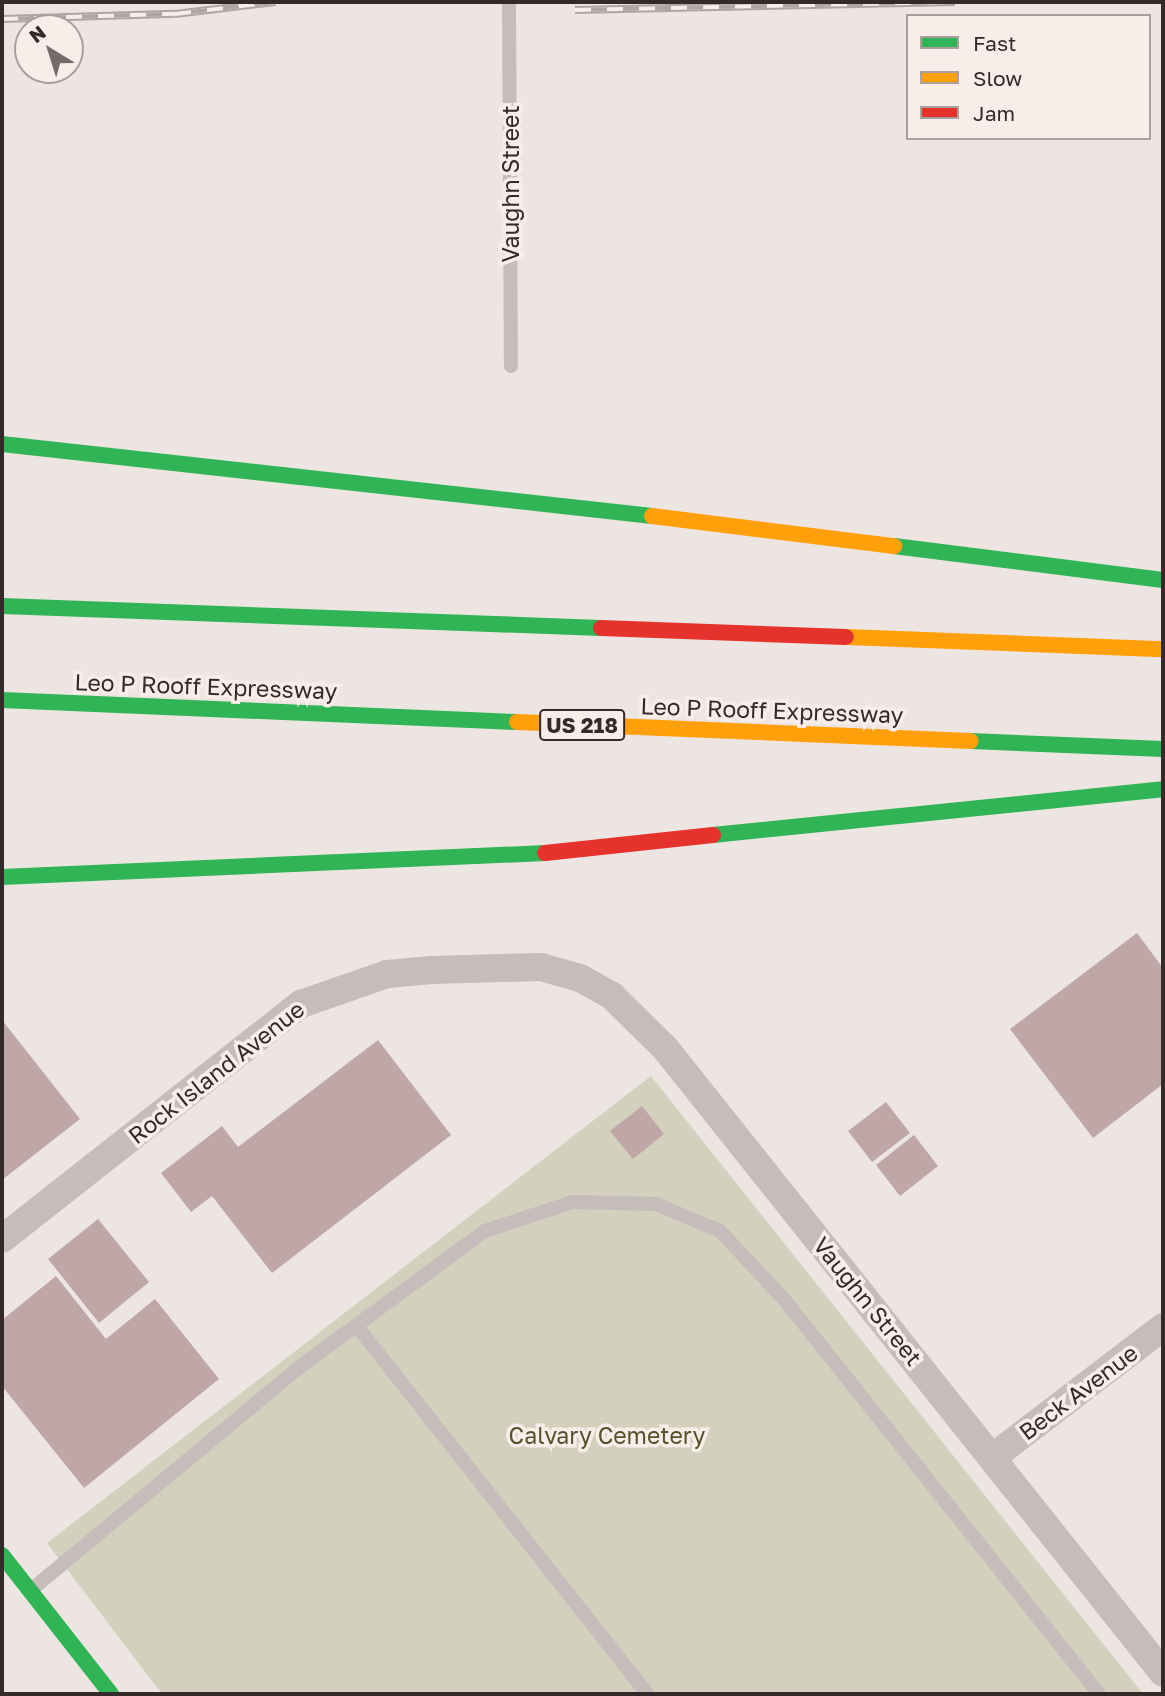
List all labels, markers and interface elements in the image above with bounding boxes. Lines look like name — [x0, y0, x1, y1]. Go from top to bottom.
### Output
north arrow — [14, 14, 84, 84]
legend — [906, 14, 1151, 140]
text: N — [24, 20, 50, 47]
text: Fast — [973, 30, 1016, 56]
text: Slow — [973, 65, 1022, 91]
text: Jam — [973, 100, 1015, 126]
street label: Vaughn Street — [496, 105, 524, 263]
street label: Leo P Rooff Expressway — [74, 668, 338, 704]
street label: Leo P Rooff Expressway — [640, 692, 904, 728]
road number: US 218 — [538, 708, 626, 742]
street label: Rock Island Avenue — [123, 995, 309, 1149]
street label: Vaughn Street — [808, 1231, 928, 1371]
street label: Beck Avenue — [1013, 1338, 1143, 1446]
park label: Calvary Cemetery — [509, 1421, 705, 1449]

